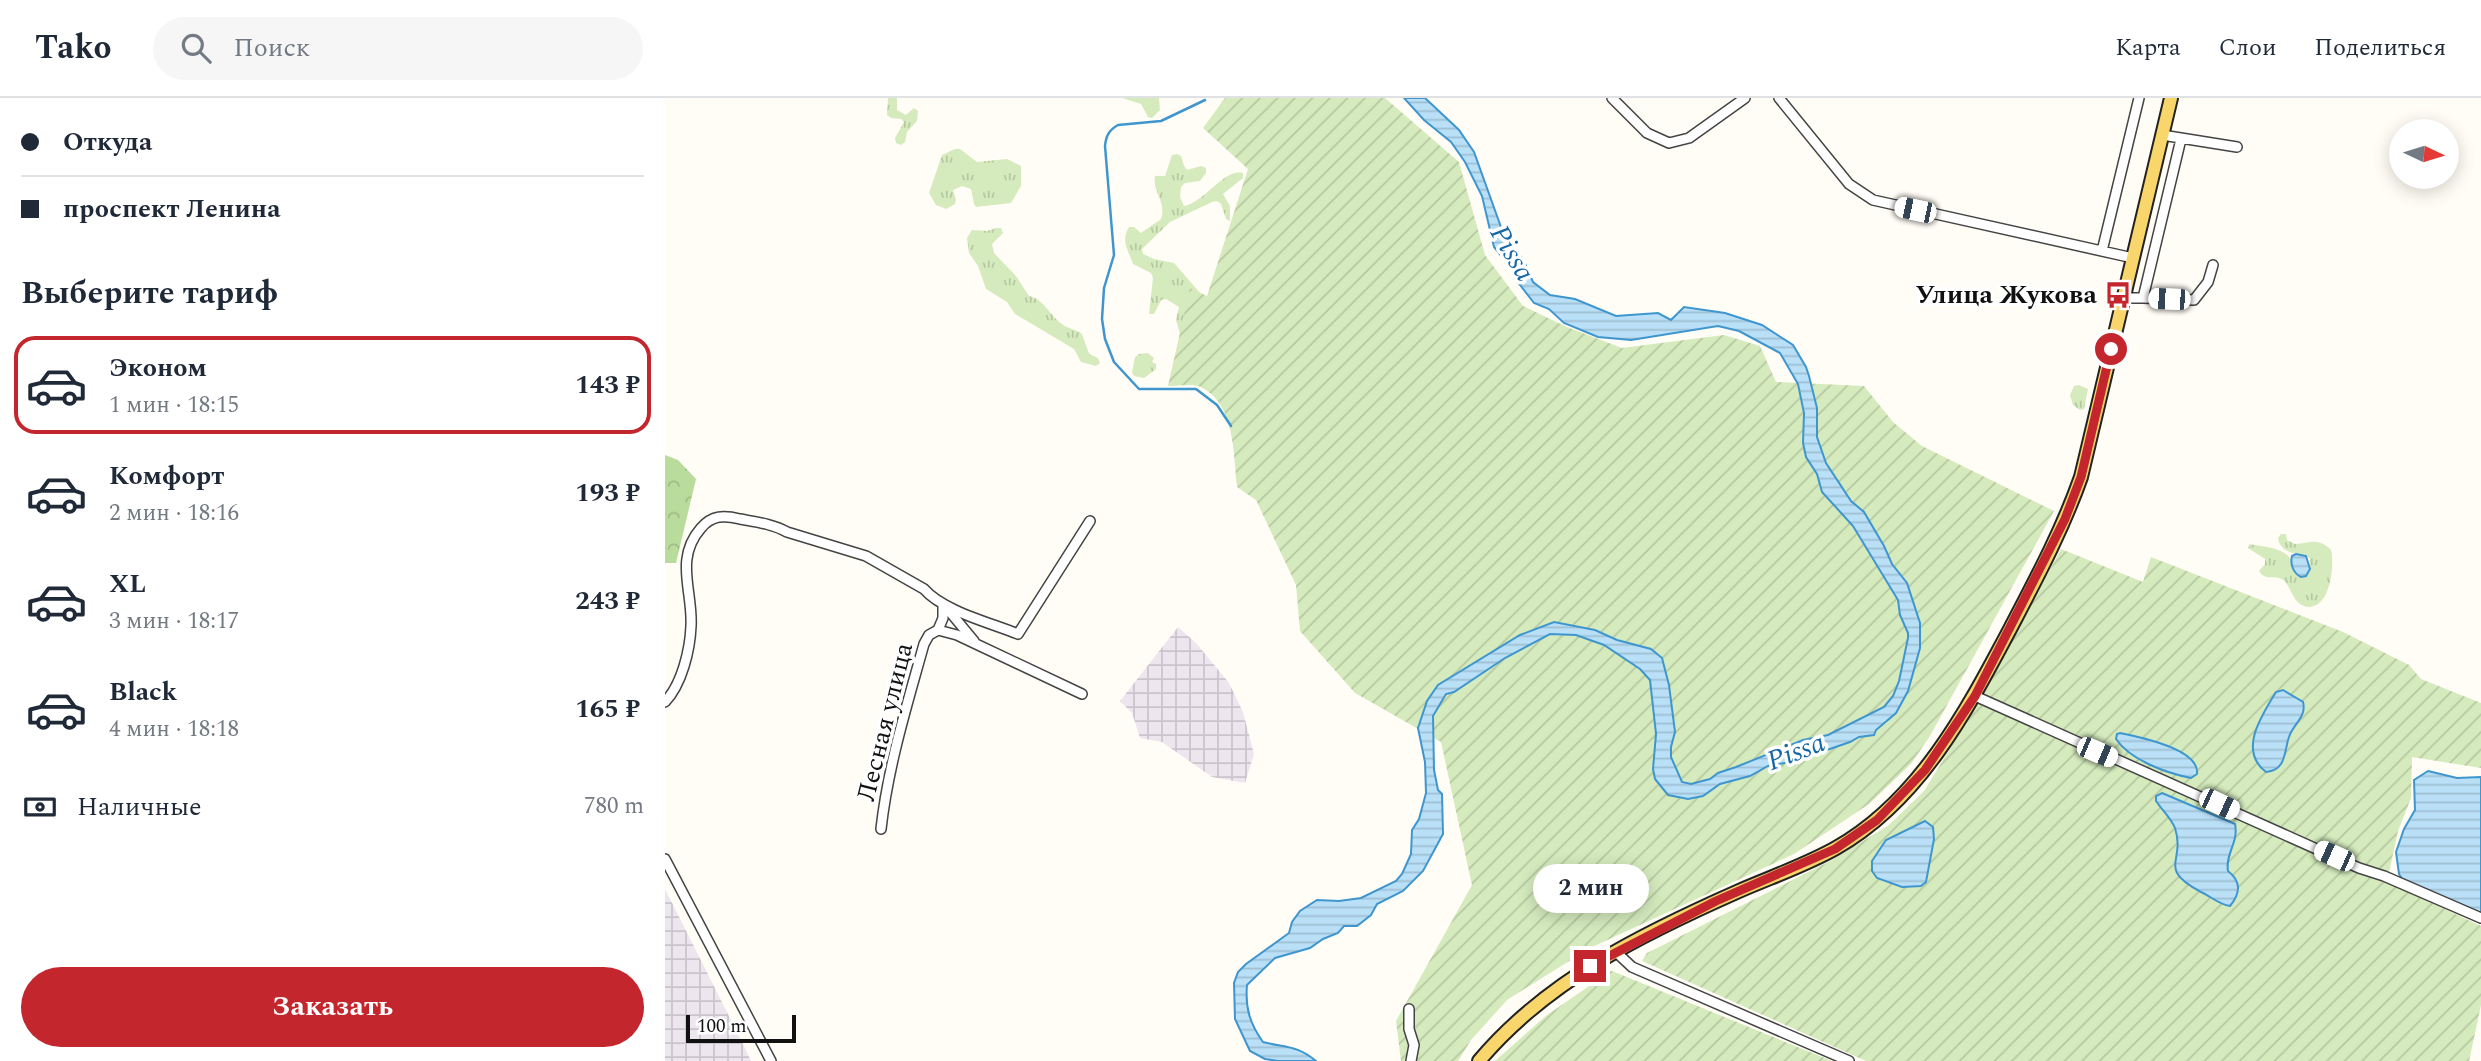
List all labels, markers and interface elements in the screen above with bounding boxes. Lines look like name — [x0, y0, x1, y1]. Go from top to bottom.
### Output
search box — [153, 17, 643, 80]
text: Tako — [35, 23, 111, 73]
text: Поиск — [233, 28, 310, 68]
icon: search — [177, 29, 215, 67]
text: Карта — [2115, 30, 2181, 66]
text: Слои — [2219, 30, 2276, 66]
text: Поделиться — [2314, 30, 2446, 66]
north arrow — [2389, 119, 2459, 189]
map controls — [2389, 119, 2459, 189]
text: Откуда — [63, 122, 152, 162]
text: проспект Ленина — [63, 189, 281, 229]
car — [1893, 195, 1938, 225]
water label: Pissa — [1478, 216, 1546, 290]
text: Выберите тариф — [21, 269, 278, 318]
place label: Улица Жукова — [1916, 275, 2098, 315]
bus stop icon: Улица Жукова — [2103, 280, 2133, 310]
car — [2148, 288, 2191, 310]
route start — [2095, 333, 2127, 365]
text: Эконом — [109, 348, 207, 388]
icon: car — [25, 354, 88, 417]
text: 143 ₽ — [575, 365, 640, 405]
text: 1 мин · 18:15 — [109, 388, 239, 423]
text: Комфорт — [109, 456, 224, 496]
icon: car — [25, 462, 88, 525]
text: 193 ₽ — [575, 473, 640, 513]
text: 2 мин · 18:16 — [109, 496, 239, 531]
text: XL — [109, 564, 146, 604]
icon: car — [25, 570, 88, 633]
text: 243 ₽ — [575, 581, 640, 621]
text: 3 мин · 18:17 — [109, 604, 239, 639]
street label: Лесная улица — [846, 638, 924, 806]
text: Black — [109, 672, 177, 712]
icon: car — [25, 678, 88, 741]
text: 165 ₽ — [575, 689, 640, 729]
text: 4 мин · 18:18 — [109, 712, 239, 747]
water label: Pissa — [1761, 721, 1831, 783]
car — [2074, 734, 2121, 770]
car — [2196, 786, 2243, 822]
text: Наличные — [77, 787, 202, 827]
icon: cash — [21, 788, 59, 826]
text: 780 m — [584, 789, 644, 824]
car — [2311, 838, 2358, 874]
callout: 2 мин — [1532, 864, 1648, 914]
text: 2 мин — [1559, 871, 1623, 906]
route end — [1574, 950, 1606, 982]
button: Заказать — [21, 967, 644, 1047]
scale bar — [686, 1012, 796, 1044]
text: 100 m — [697, 1012, 747, 1041]

